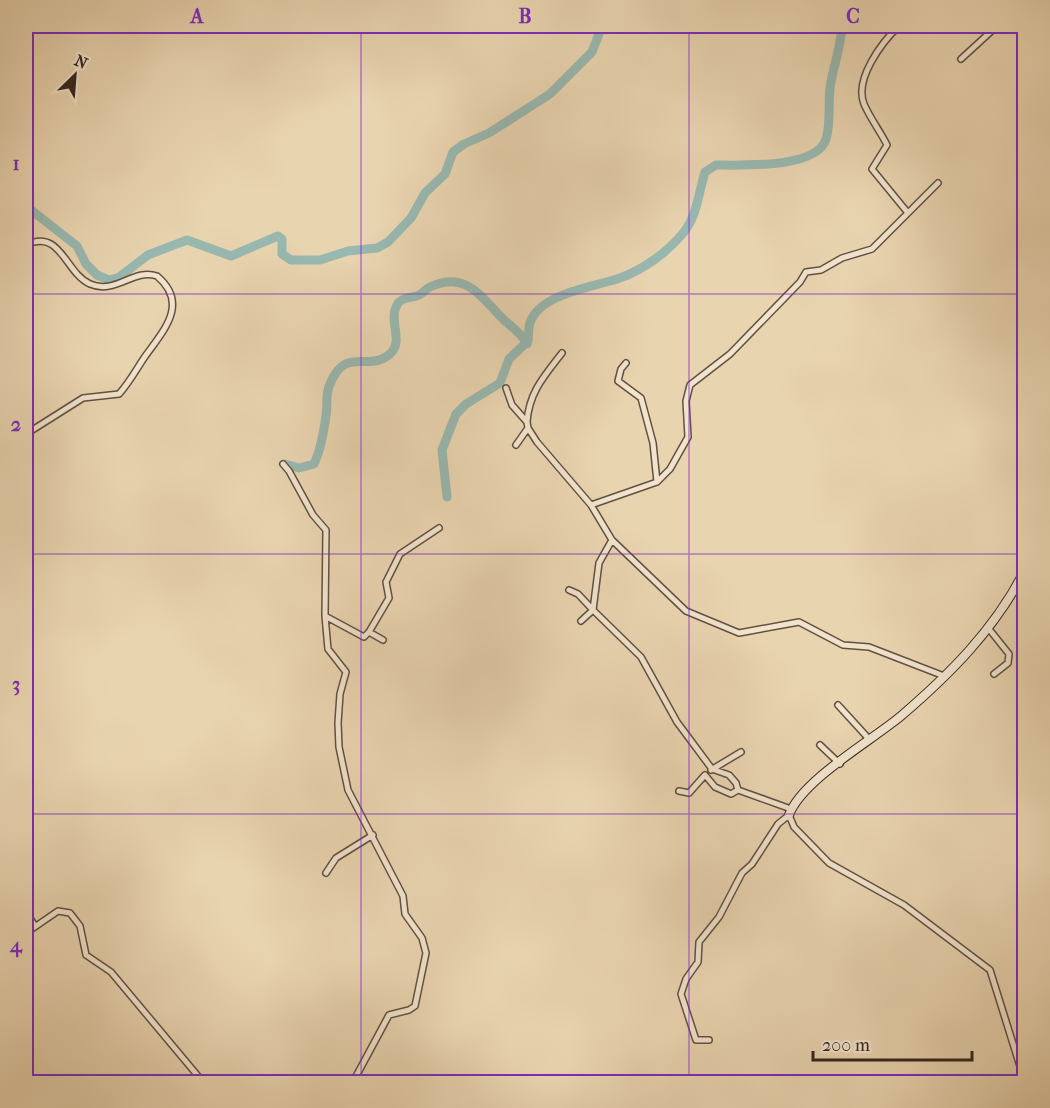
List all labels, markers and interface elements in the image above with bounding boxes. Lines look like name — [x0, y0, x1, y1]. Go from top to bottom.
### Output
text: A — [189, 5, 205, 28]
text: B — [518, 5, 532, 28]
text: C — [846, 5, 860, 28]
north arrow — [45, 45, 105, 105]
text: N — [72, 51, 91, 73]
text: 1 — [12, 152, 20, 175]
text: 2 — [11, 413, 21, 436]
text: 3 — [12, 673, 20, 696]
text: 4 — [9, 934, 23, 958]
scale bar — [813, 1024, 972, 1062]
text: 200 m — [822, 1035, 870, 1056]

